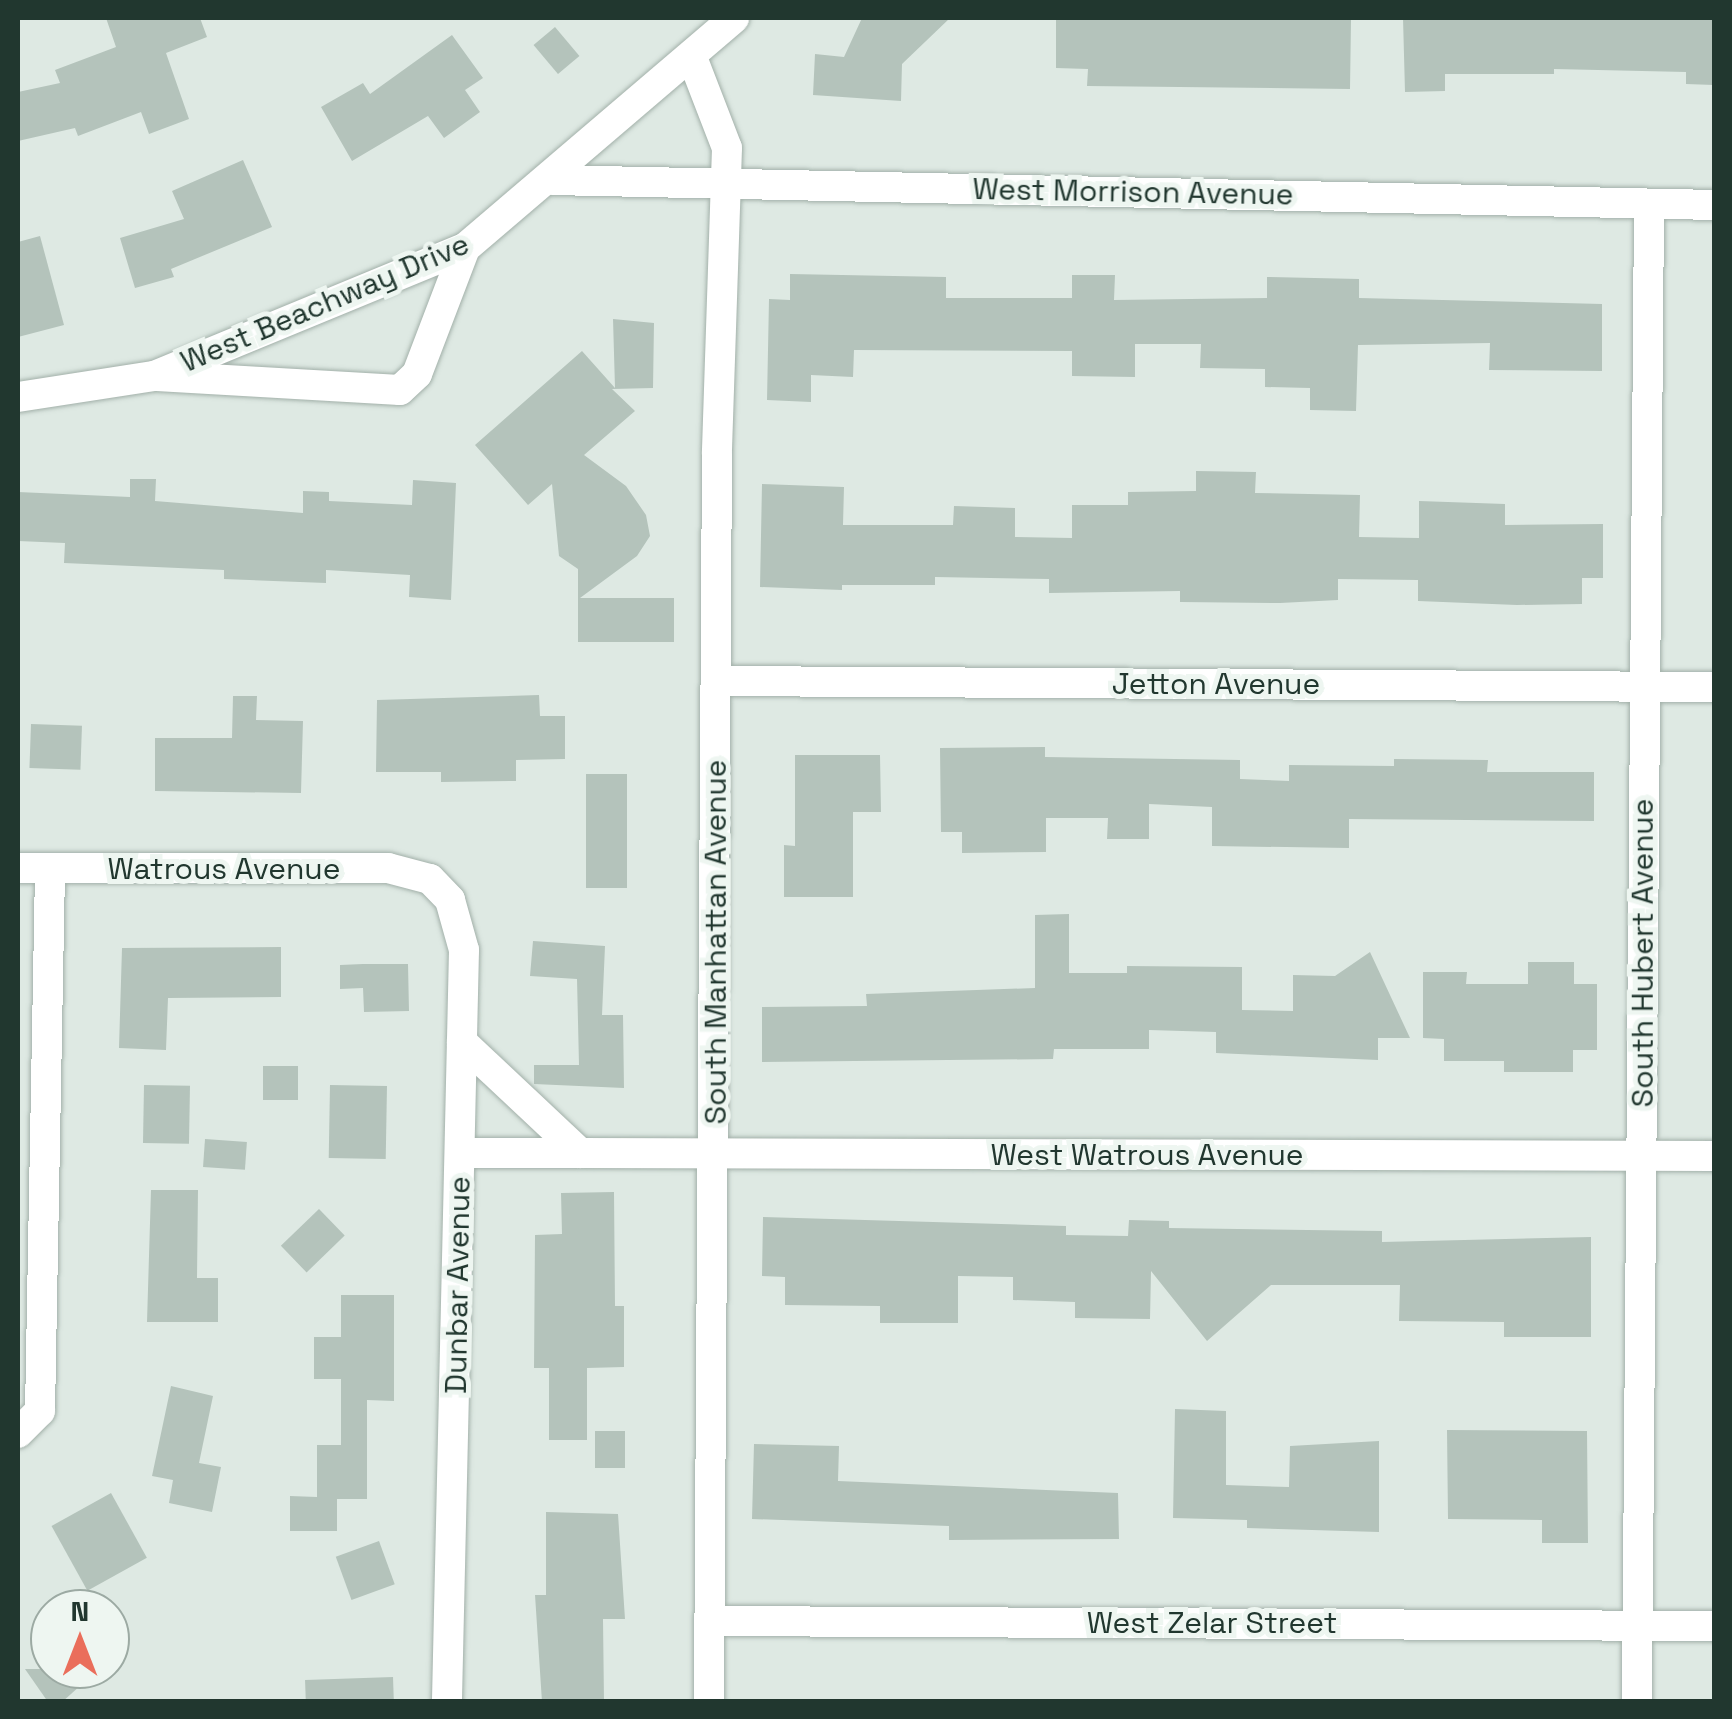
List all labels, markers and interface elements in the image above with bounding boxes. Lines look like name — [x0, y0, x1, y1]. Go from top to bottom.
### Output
street label: West Morrison Avenue — [972, 171, 1294, 213]
street label: West Beachway Drive — [175, 226, 475, 380]
street label: Jetton Avenue — [1112, 666, 1320, 702]
street label: South Manhattan Avenue — [698, 759, 734, 1125]
street label: South Hubert Avenue — [1625, 798, 1661, 1108]
street label: Watrous Avenue — [107, 851, 341, 887]
street label: West Watrous Avenue — [990, 1137, 1304, 1173]
street label: Dunbar Avenue — [438, 1176, 478, 1394]
north arrow — [30, 1589, 130, 1689]
text: N — [71, 1593, 89, 1629]
street label: West Zelar Street — [1087, 1605, 1337, 1641]

